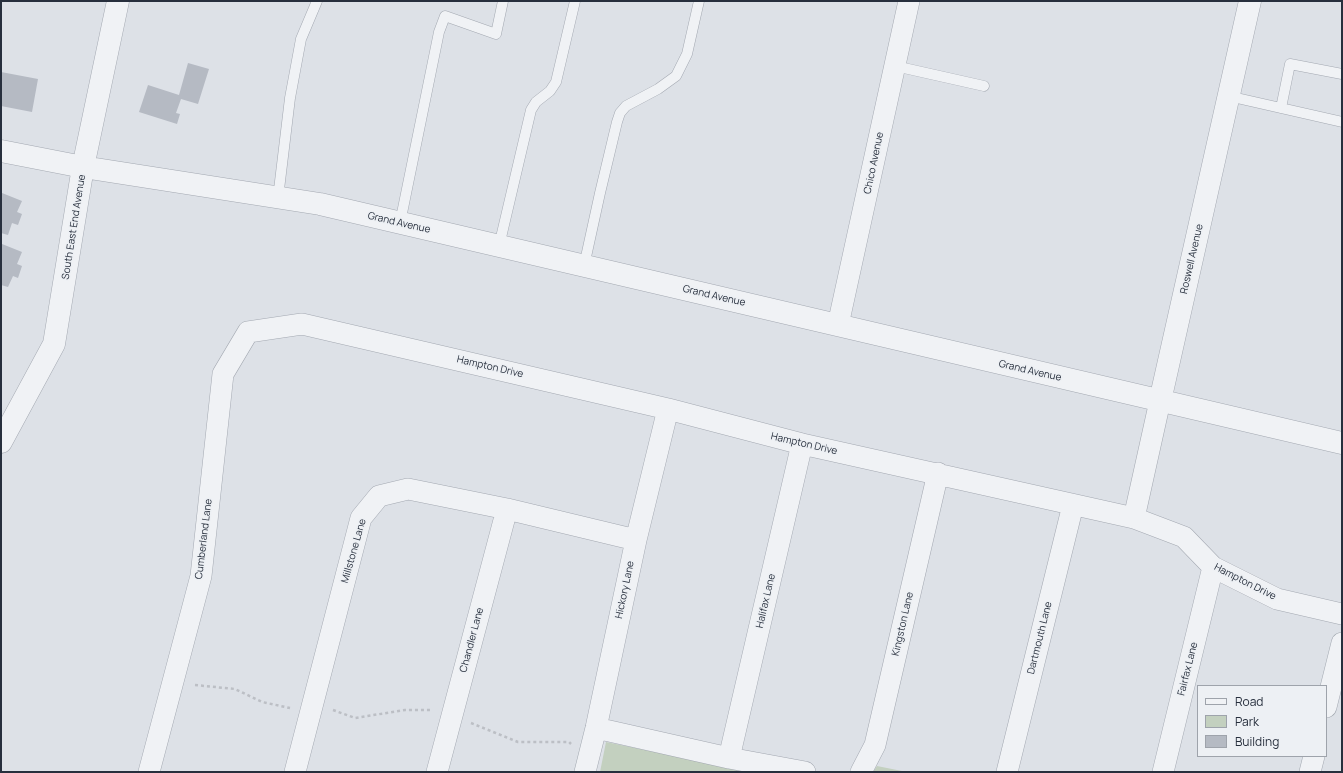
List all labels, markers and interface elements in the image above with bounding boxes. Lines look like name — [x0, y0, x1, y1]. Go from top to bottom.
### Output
street label: Chico Avenue — [862, 131, 886, 195]
street label: South East End Avenue — [60, 174, 88, 280]
street label: Grand Avenue — [366, 210, 432, 236]
street label: Roswell Avenue — [1178, 223, 1206, 295]
street label: Grand Avenue — [681, 283, 747, 309]
street label: Hampton Drive — [456, 354, 524, 380]
street label: Grand Avenue — [997, 358, 1063, 384]
street label: Hampton Drive — [770, 431, 838, 457]
street label: Cumberland Lane — [193, 498, 215, 580]
street label: Millstone Lane — [339, 517, 369, 585]
street label: Hickory Lane — [613, 560, 637, 620]
street label: Hampton Drive — [1212, 561, 1278, 603]
street label: Halifax Lane — [754, 573, 778, 629]
street label: Kingston Lane — [890, 591, 916, 657]
street label: Dartmouth Lane — [1025, 600, 1055, 676]
street label: Chandler Lane — [458, 606, 486, 674]
street label: Fairfax Lane — [1176, 641, 1200, 697]
legend — [1197, 685, 1327, 757]
text: Road — [1235, 693, 1263, 710]
text: Park — [1235, 713, 1259, 730]
text: Building — [1235, 733, 1279, 750]

